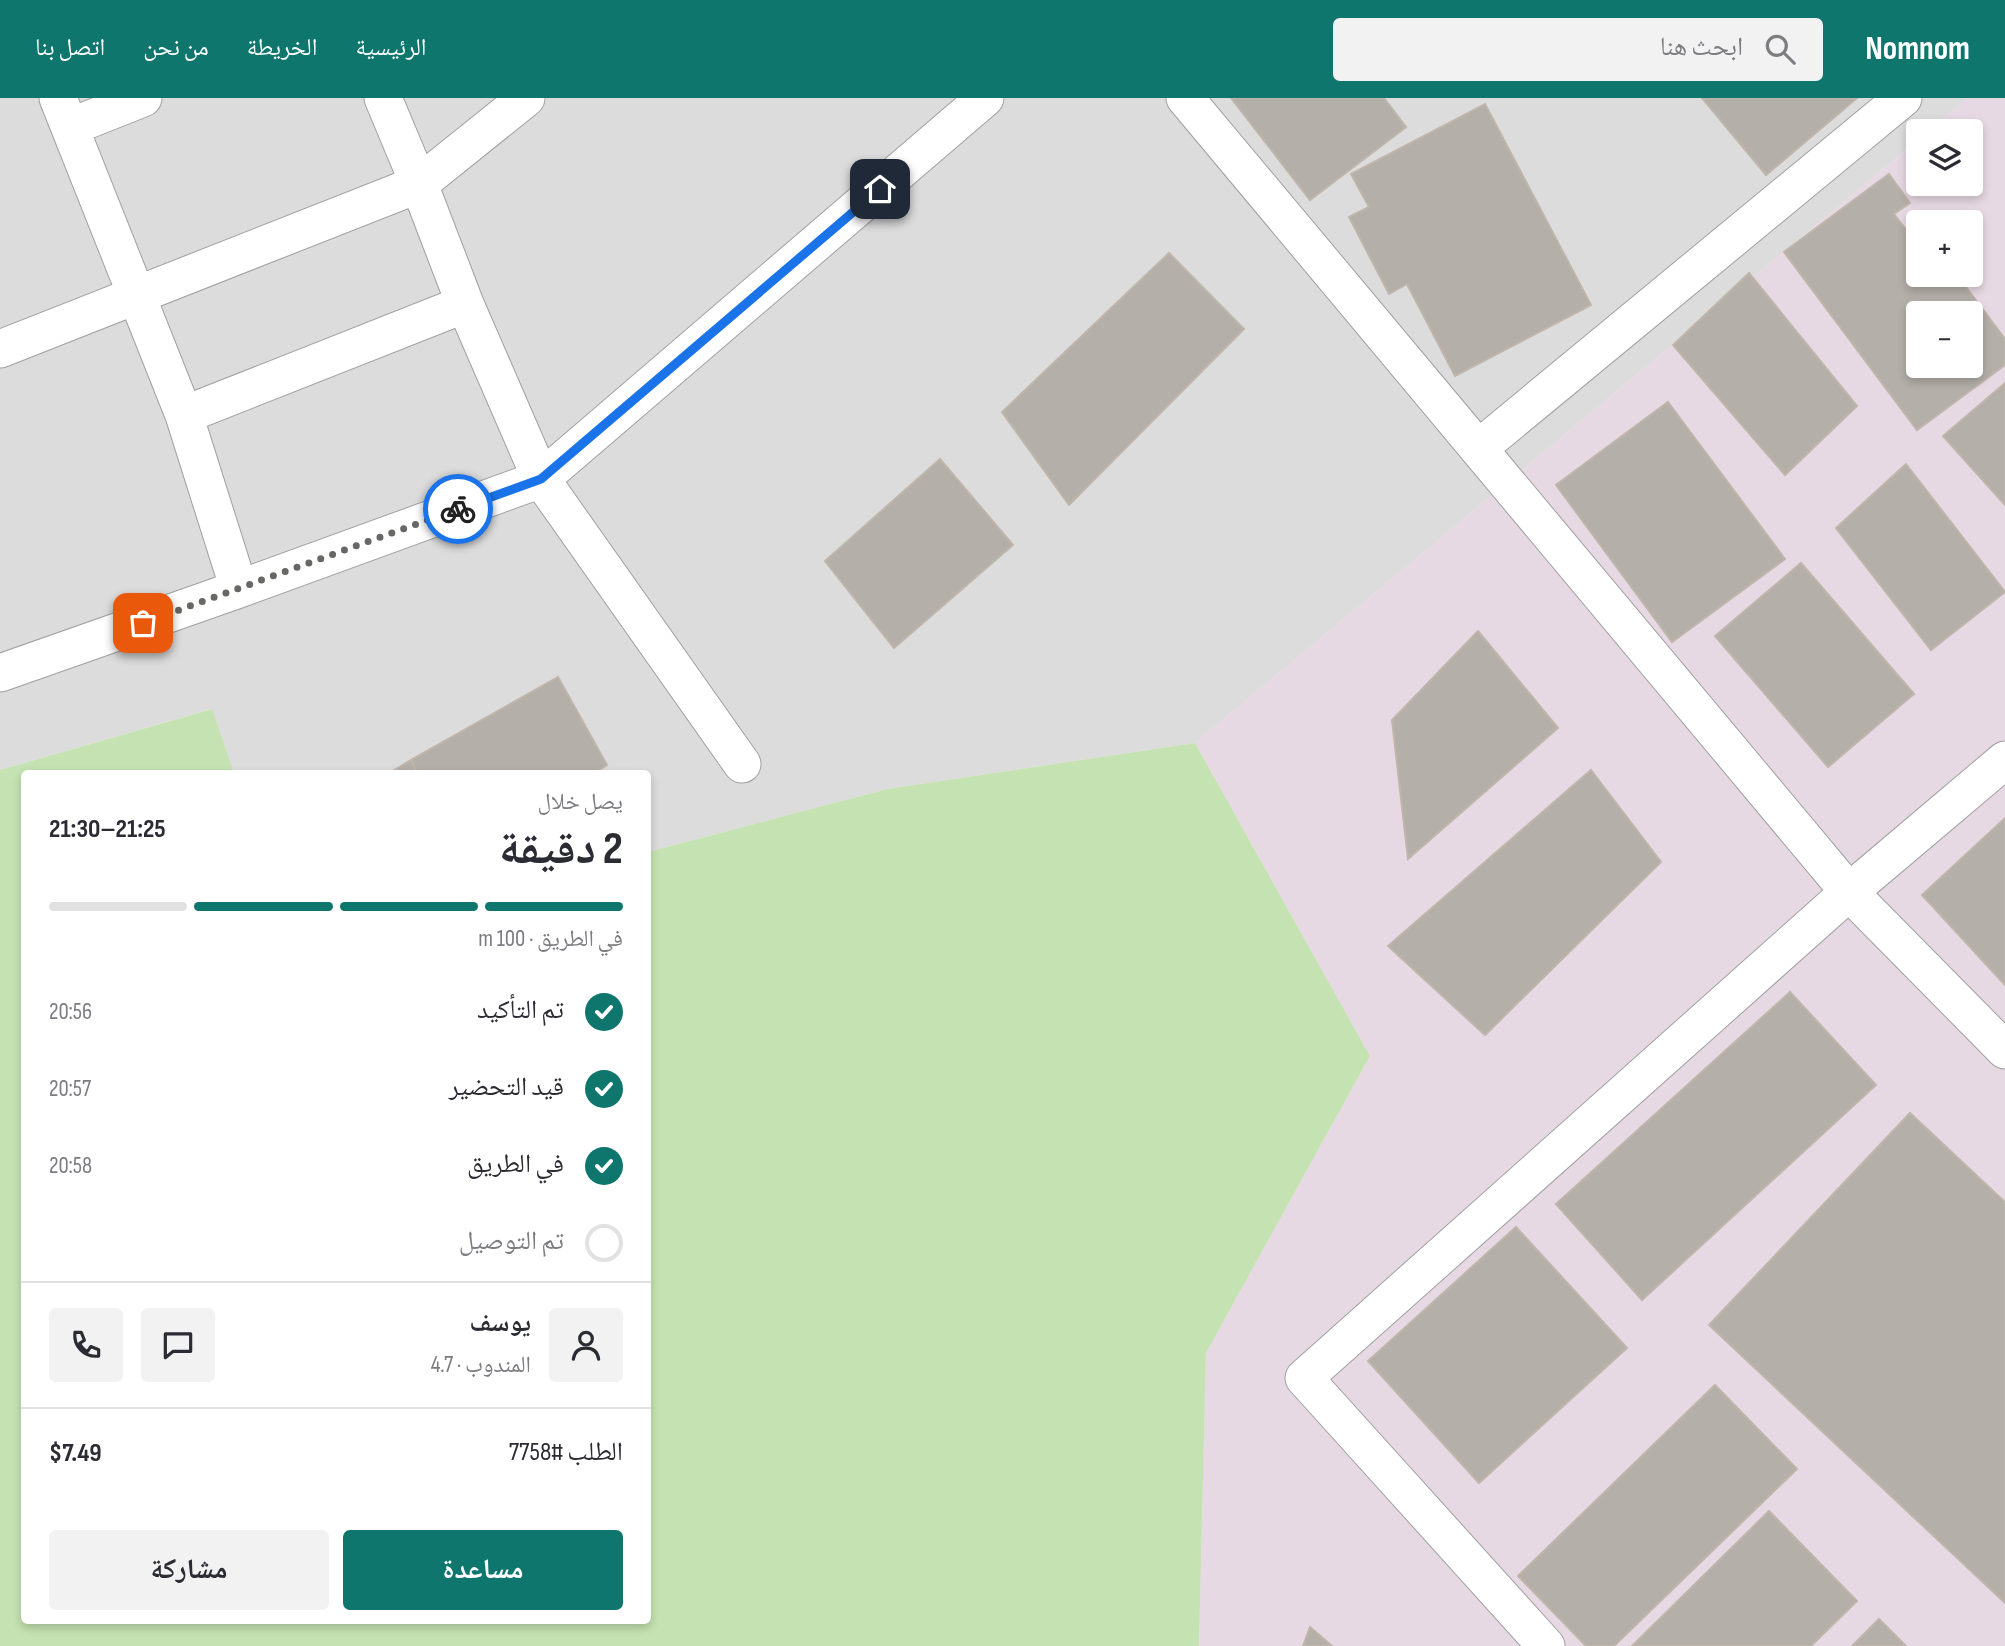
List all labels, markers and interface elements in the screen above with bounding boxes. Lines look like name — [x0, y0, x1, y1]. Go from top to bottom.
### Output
search box — [1333, 18, 1823, 81]
text: Nomnom — [1865, 29, 1970, 69]
icon: search — [1761, 30, 1799, 68]
text: ابحث هنا — [1660, 32, 1743, 63]
text: اتصل بنا — [35, 33, 105, 62]
text: من نحن — [143, 33, 209, 62]
text: الخريطة — [247, 33, 317, 62]
text: الرئيسية — [355, 33, 427, 62]
map controls — [1906, 119, 1983, 378]
button: layers — [1906, 119, 1983, 196]
pin — [850, 159, 910, 219]
icon: home — [861, 170, 899, 208]
button: + — [1906, 210, 1983, 287]
button: − — [1906, 301, 1983, 378]
courier — [423, 474, 493, 544]
icon: bike — [439, 490, 477, 528]
pin — [113, 593, 173, 653]
icon: bag — [124, 604, 162, 642]
text: يصل خلال — [538, 788, 623, 816]
text: 21:25–21:30 — [49, 814, 166, 845]
text: 2 دقيقة — [499, 822, 623, 877]
text: في الطريق · 100 m — [478, 925, 623, 953]
icon: check — [585, 993, 623, 1031]
text: تم التأكيد — [477, 995, 564, 1026]
text: 20:56 — [49, 998, 92, 1026]
icon: check — [585, 1070, 623, 1108]
text: قيد التحضير — [449, 1072, 564, 1103]
text: 20:57 — [49, 1075, 91, 1103]
icon: check — [585, 1147, 623, 1185]
text: في الطريق — [467, 1149, 564, 1180]
text: 20:58 — [49, 1152, 92, 1180]
text: تم التوصيل — [459, 1226, 564, 1257]
button: phone — [49, 1308, 123, 1382]
button: chat — [141, 1308, 215, 1382]
text: يوسف — [470, 1308, 531, 1339]
button: person — [549, 1308, 623, 1382]
text: المندوب · 4.7 — [431, 1351, 531, 1379]
text: الطلب #7758 — [509, 1437, 623, 1468]
text: $7.49 — [49, 1438, 102, 1469]
button: مشاركة — [49, 1530, 329, 1610]
button: مساعدة — [343, 1530, 623, 1610]

